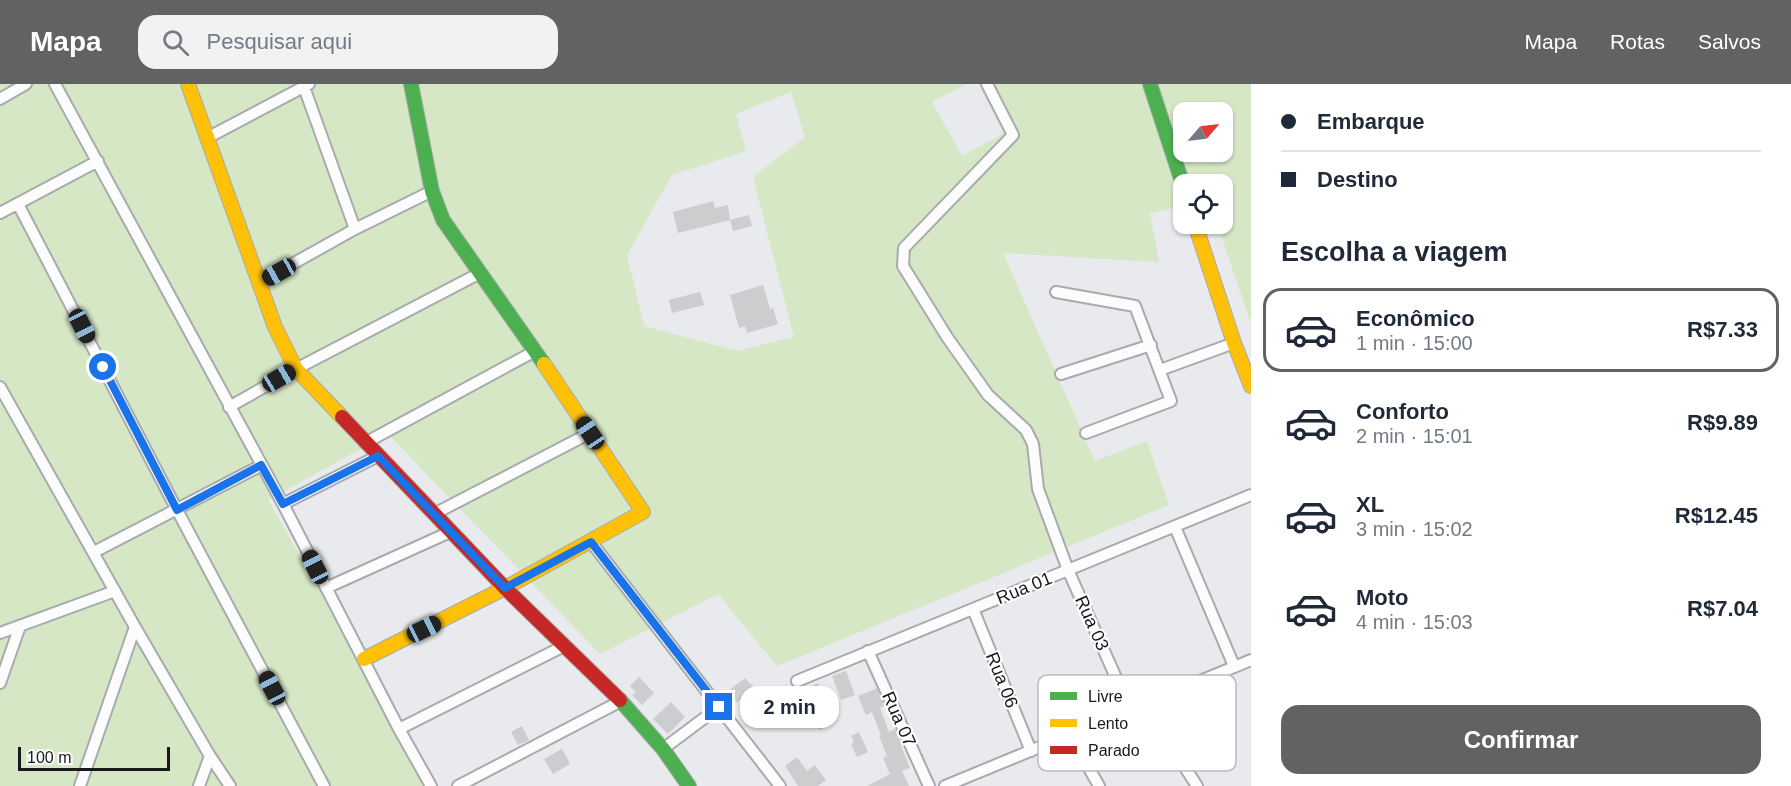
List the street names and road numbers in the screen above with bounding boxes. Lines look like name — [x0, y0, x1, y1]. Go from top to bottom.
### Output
street label: Rua 01 — [993, 568, 1055, 608]
street label: Rua 03 — [1071, 592, 1113, 654]
street label: Rua 06 — [982, 649, 1022, 711]
street label: Rua 07 — [878, 688, 920, 750]

